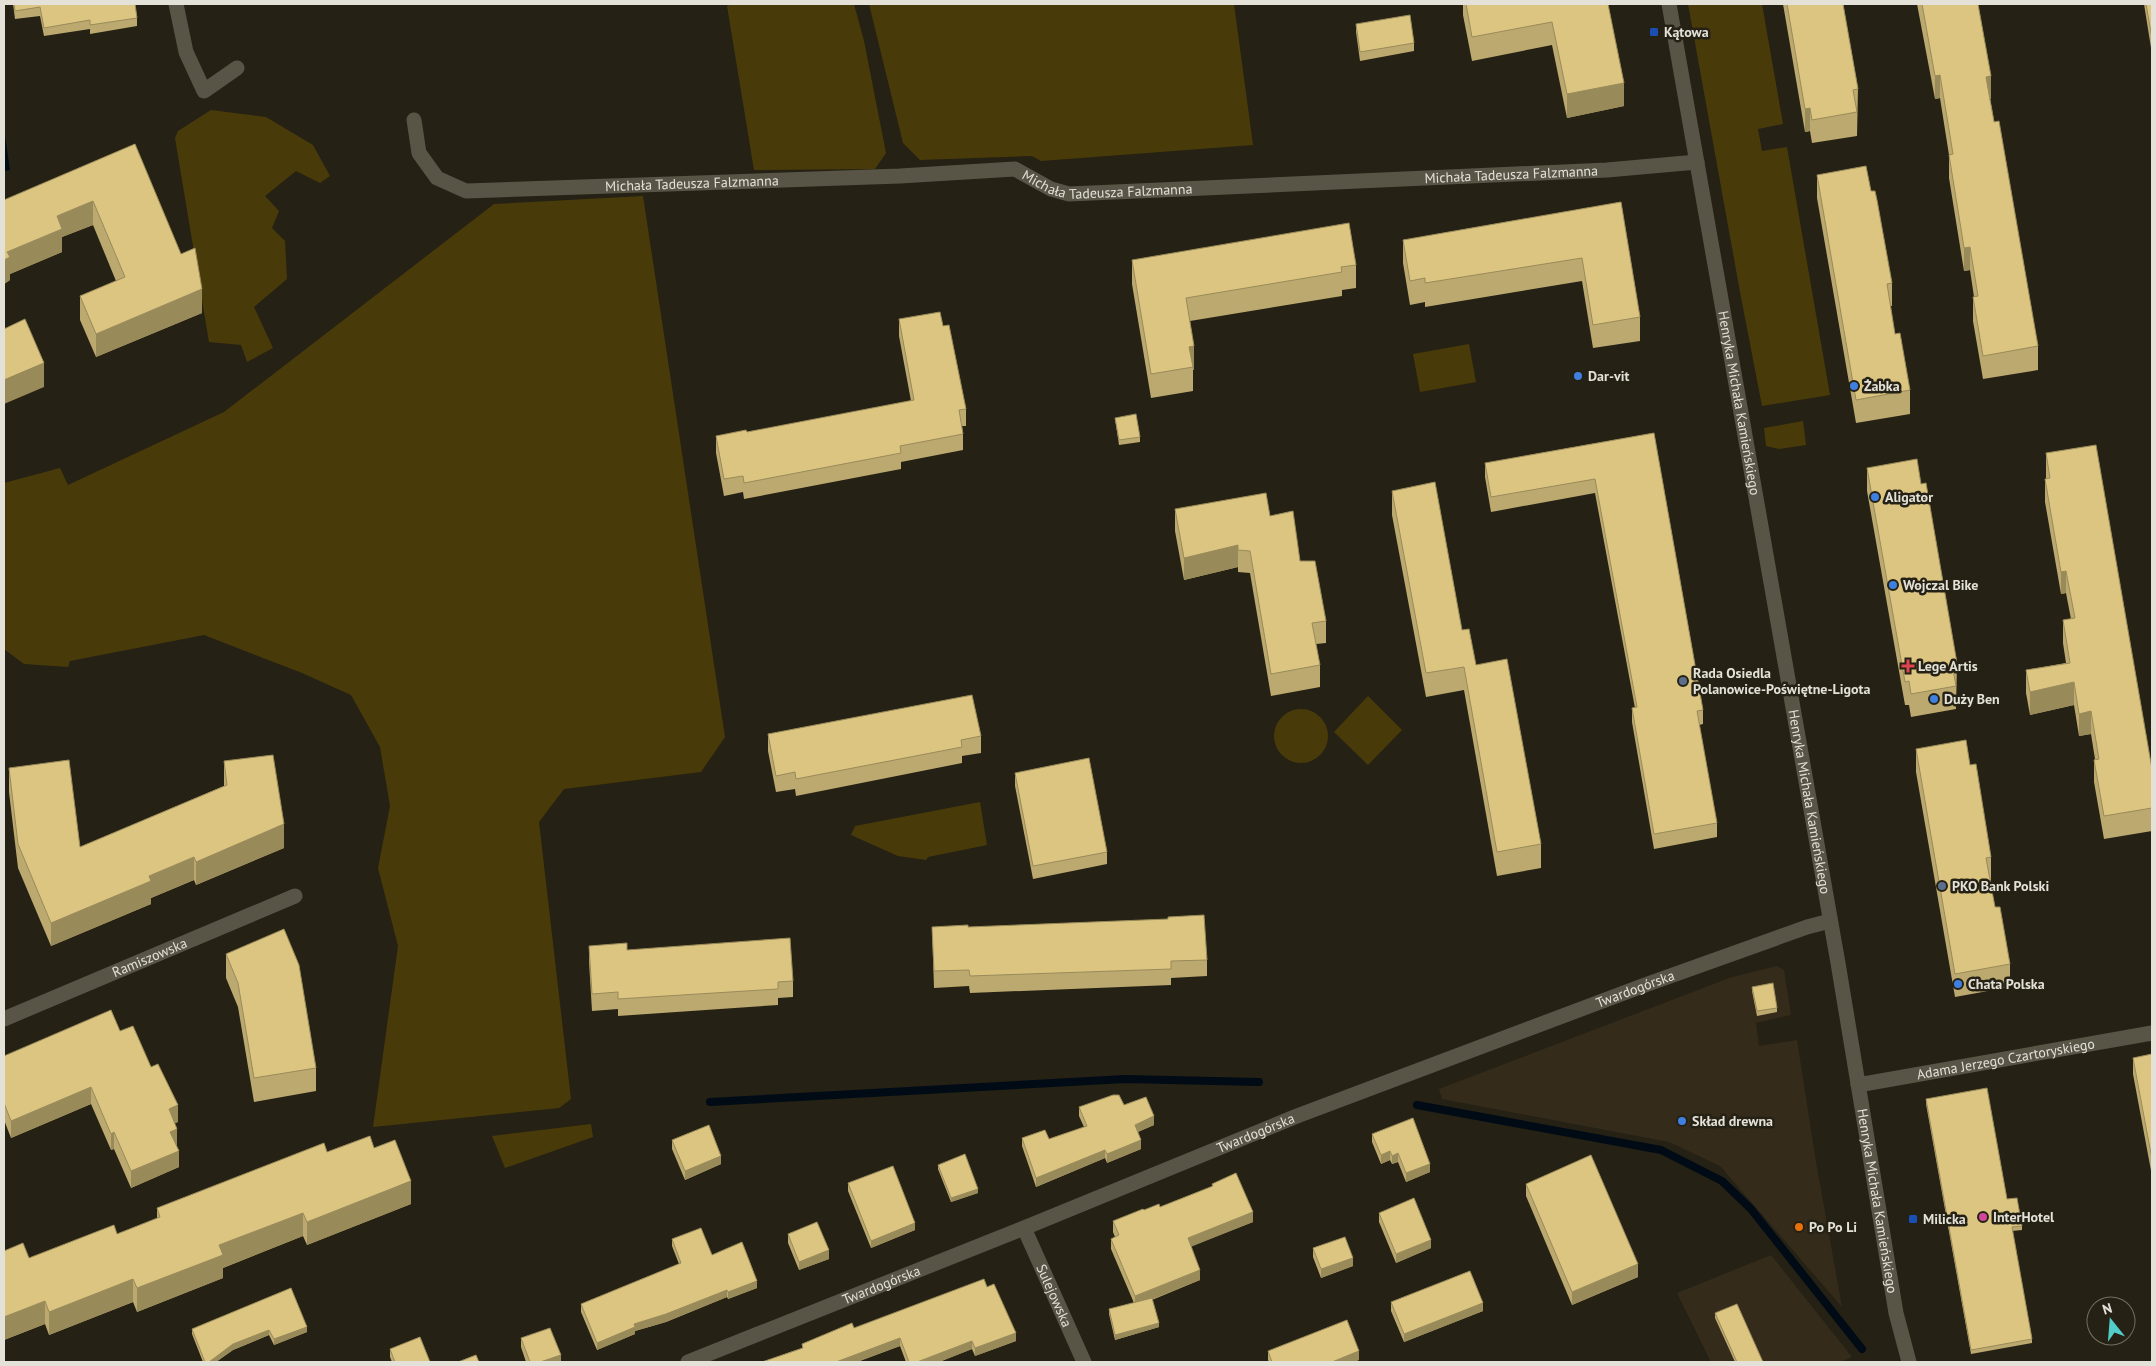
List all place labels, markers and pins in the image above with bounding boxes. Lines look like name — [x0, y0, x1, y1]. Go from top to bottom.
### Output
place label: Kątowa — [1664, 23, 1709, 41]
marker: Kątowa — [1648, 26, 1660, 38]
place label: Dar-vit — [1588, 367, 1629, 385]
marker: Dar-vit — [1572, 370, 1584, 382]
place label: Żabka — [1864, 377, 1900, 395]
marker: Żabka — [1848, 380, 1860, 392]
place label: Aligator — [1885, 488, 1933, 506]
marker: Aligator — [1869, 491, 1881, 503]
place label: Wojczal Bike — [1903, 576, 1978, 594]
marker: Wojczal Bike — [1887, 579, 1899, 591]
place label: Lege Artis — [1918, 657, 1978, 675]
marker: Lege Artis — [1902, 660, 1914, 672]
place label: Rada Osiedla Polanowice-Poświętne-Ligota — [1693, 664, 1870, 698]
marker: Rada Osiedla Polanowice-Poświętne-Ligota — [1677, 675, 1689, 687]
place label: Duży Ben — [1944, 690, 2000, 708]
marker: Duży Ben — [1928, 693, 1940, 705]
place label: PKO Bank Polski — [1952, 877, 2049, 895]
marker: PKO Bank Polski — [1936, 880, 1948, 892]
place label: Chata Polska — [1968, 975, 2045, 993]
marker: Chata Polska — [1952, 978, 1964, 990]
place label: Skład drewna — [1692, 1112, 1773, 1130]
marker: Skład drewna — [1676, 1115, 1688, 1127]
place label: InterHotel — [1993, 1208, 2055, 1226]
place label: Milicka — [1923, 1210, 1966, 1228]
marker: InterHotel — [1977, 1211, 1989, 1223]
marker: Milicka — [1907, 1213, 1919, 1225]
place label: Po Po Li — [1809, 1218, 1857, 1236]
marker: Po Po Li — [1793, 1221, 1805, 1233]

